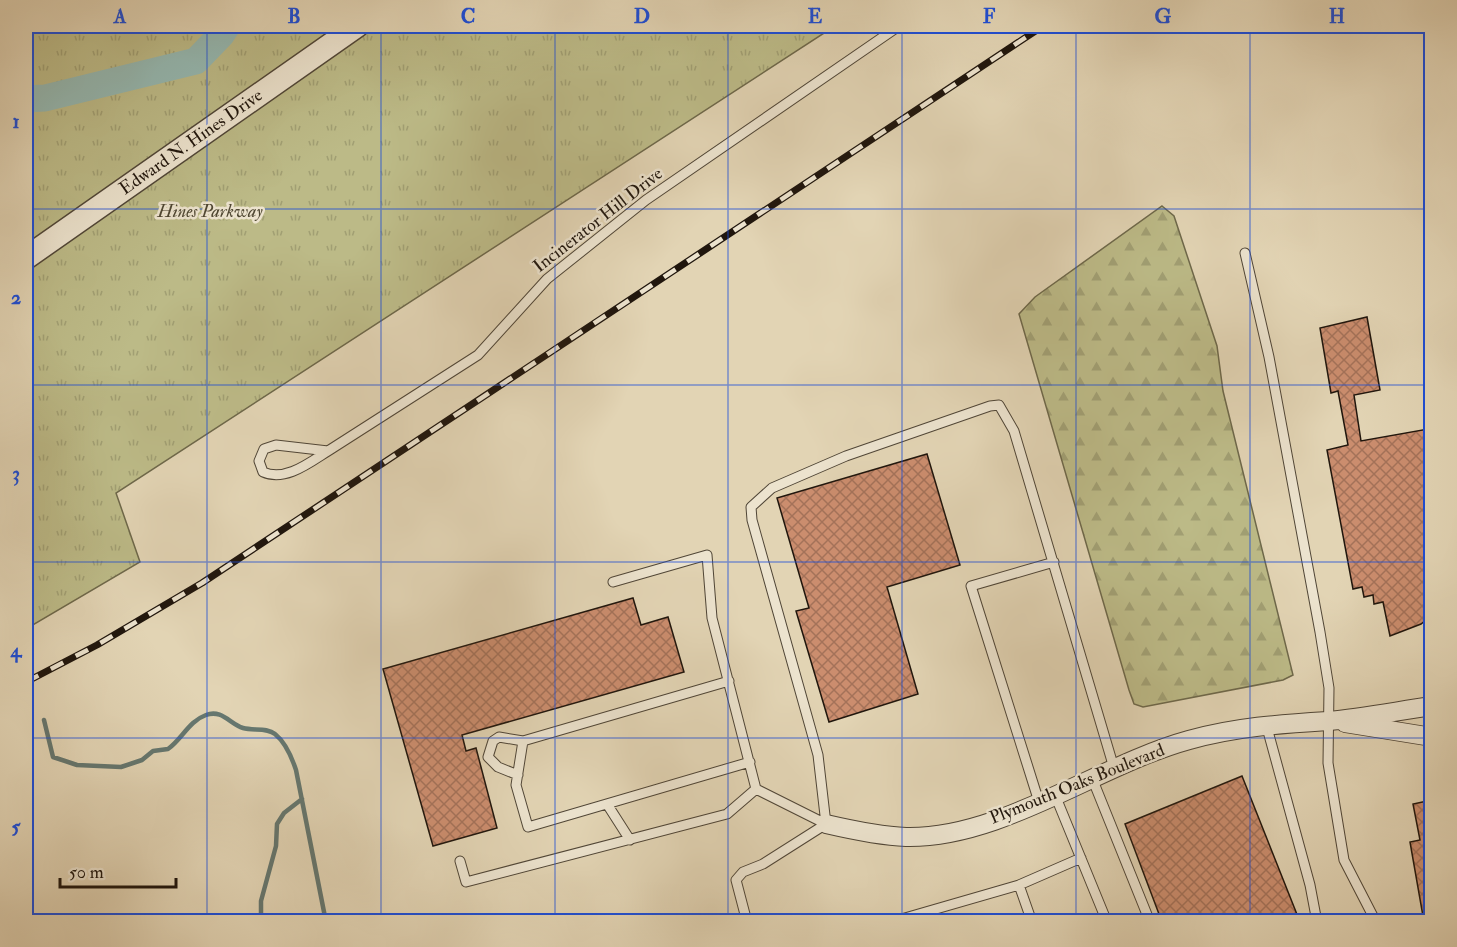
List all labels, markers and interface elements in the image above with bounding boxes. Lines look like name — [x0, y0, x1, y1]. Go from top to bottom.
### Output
text: A — [113, 4, 127, 29]
text: B — [287, 4, 301, 29]
text: C — [461, 4, 475, 29]
text: D — [634, 4, 650, 29]
text: E — [808, 4, 823, 29]
text: F — [983, 4, 996, 29]
text: G — [1155, 4, 1172, 29]
text: H — [1329, 4, 1345, 29]
street label: Edward N. Hines Drive — [115, 84, 268, 200]
text: 1 — [12, 109, 20, 134]
street label: Incinerator Hill Drive — [529, 162, 668, 278]
park label: Hines Parkway — [156, 200, 263, 223]
text: 2 — [11, 285, 21, 310]
text: 3 — [12, 461, 20, 486]
text: 4 — [10, 638, 23, 663]
street label: Plymouth Oaks Boulevard — [986, 738, 1168, 830]
text: 5 — [12, 814, 22, 839]
scale bar — [60, 851, 176, 889]
text: 50 m — [69, 861, 104, 884]

